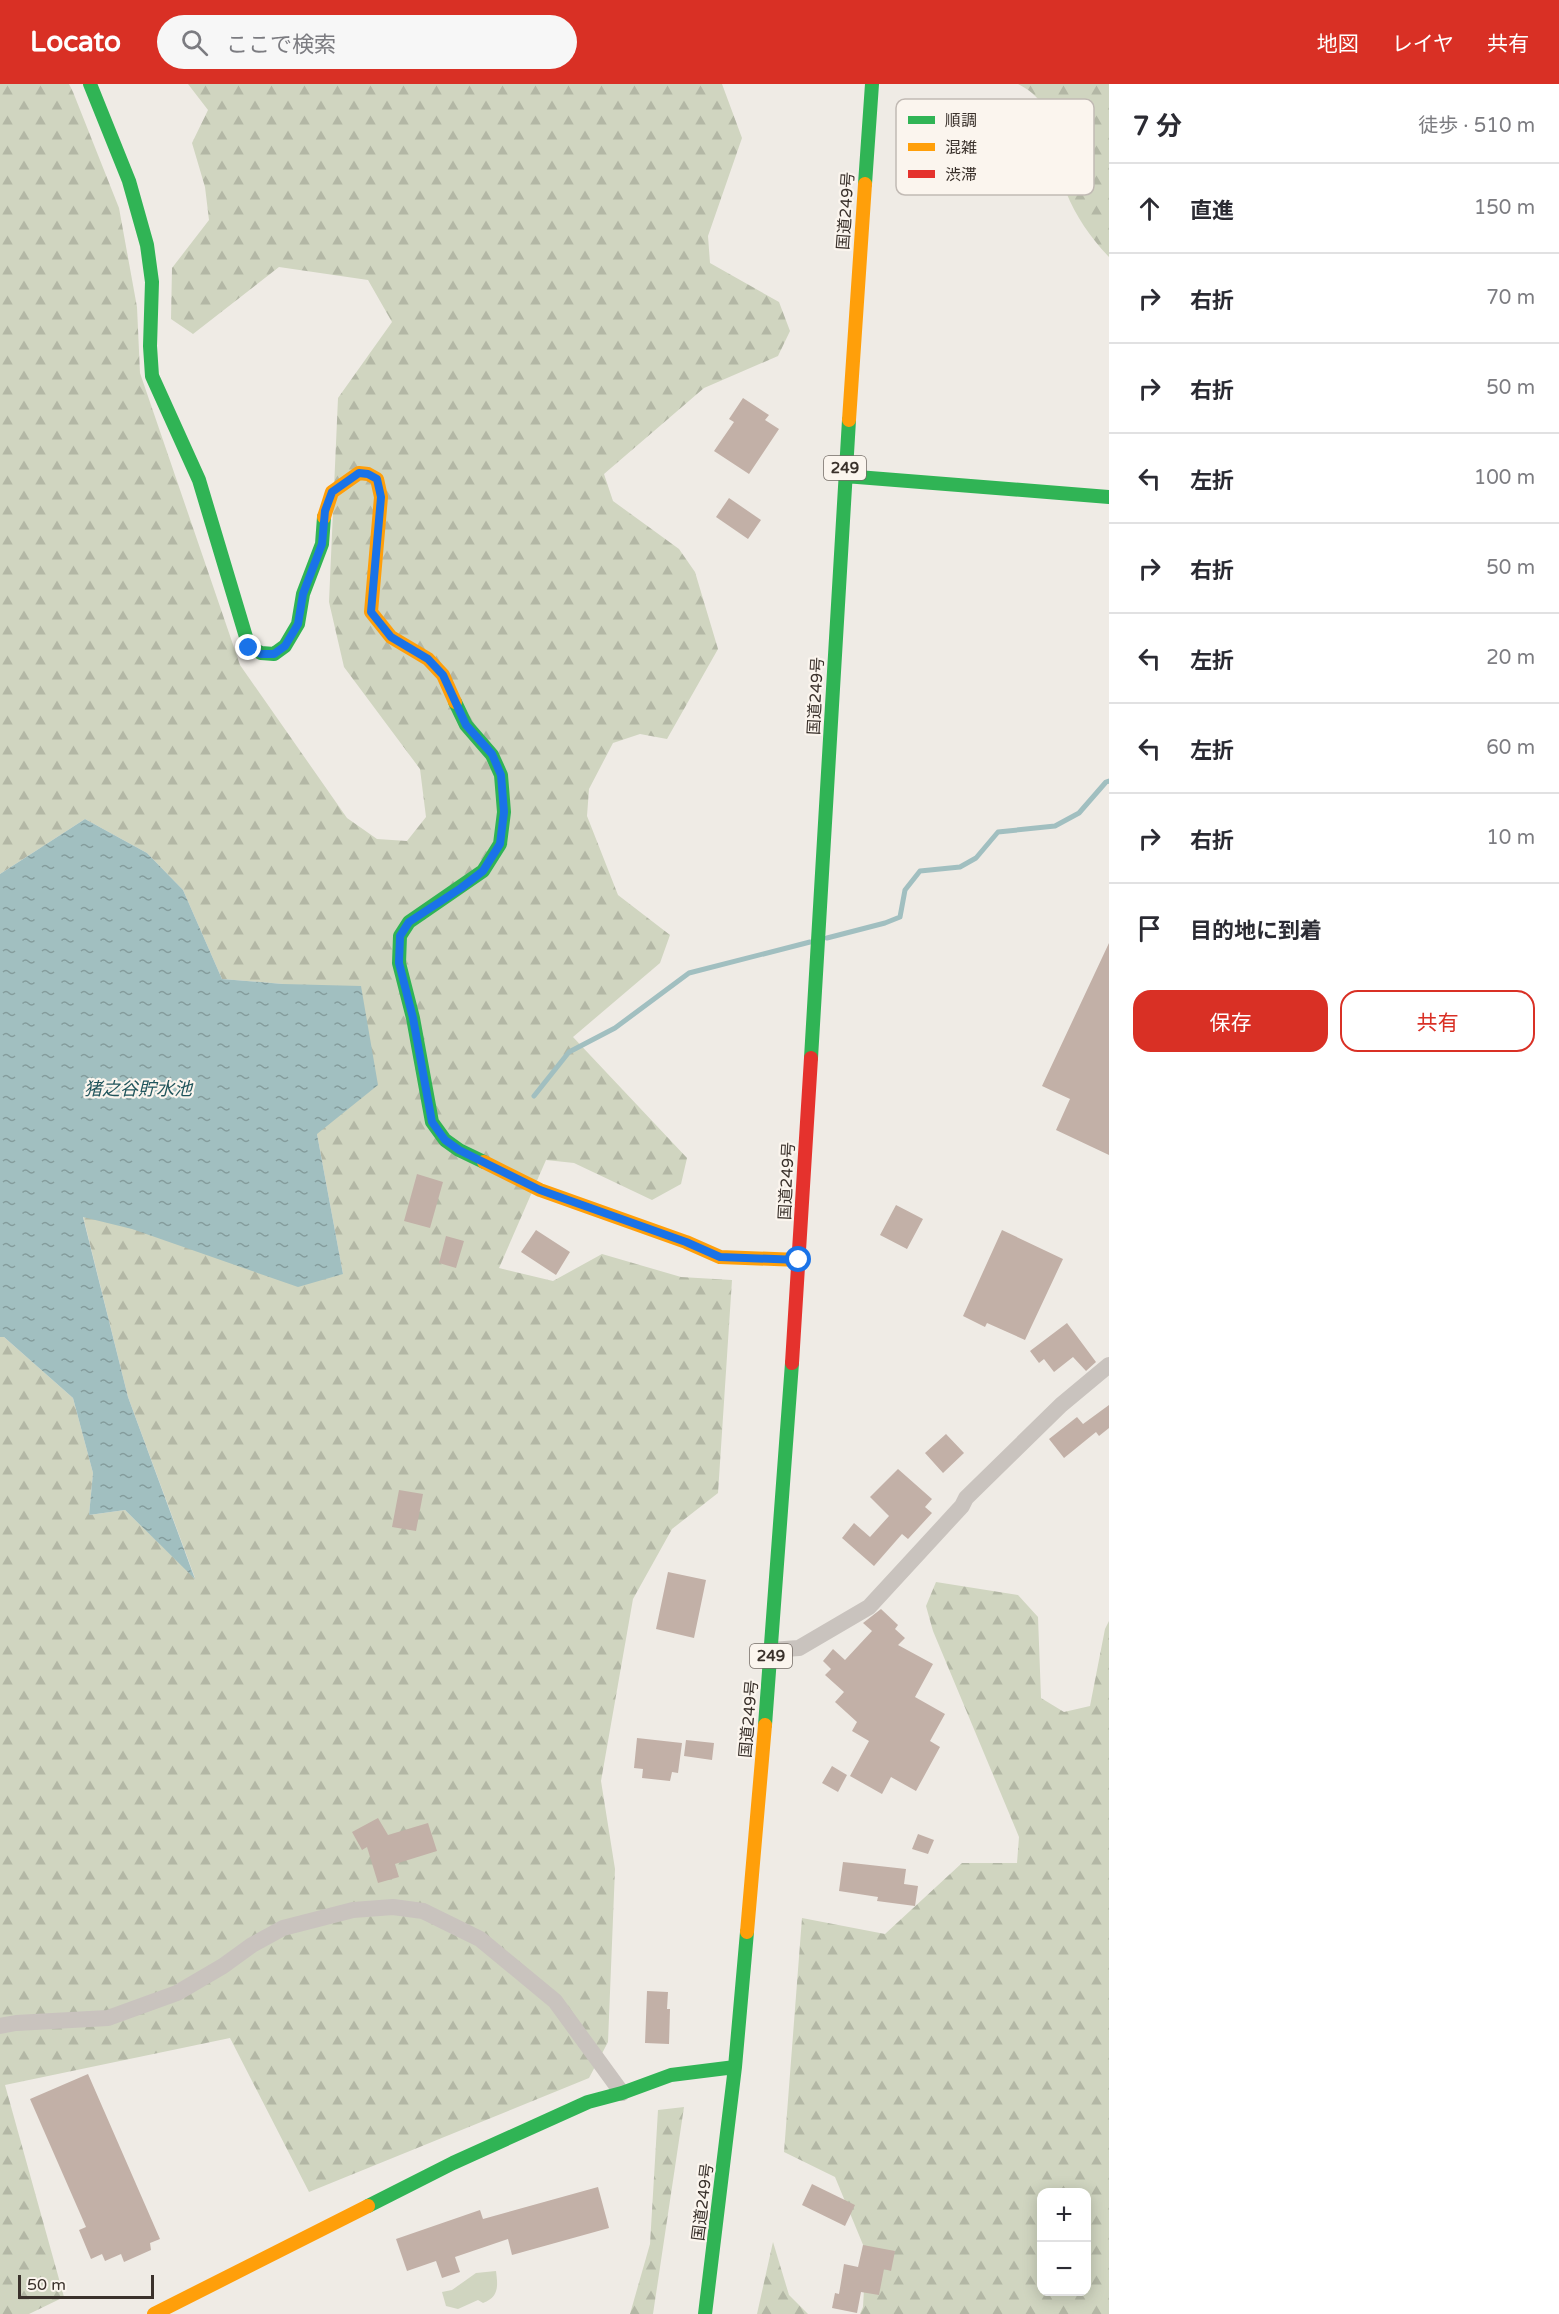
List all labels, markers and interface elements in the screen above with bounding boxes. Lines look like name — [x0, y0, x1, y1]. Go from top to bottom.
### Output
search box — [157, 15, 577, 69]
text: Locato — [30, 25, 121, 59]
icon: search — [178, 26, 211, 59]
text: ここで検索 — [226, 32, 336, 58]
text: 地図 — [1317, 32, 1359, 57]
text: レイヤ — [1392, 32, 1454, 57]
text: 共有 — [1487, 32, 1529, 57]
legend — [896, 99, 1094, 195]
text: 順調 — [945, 111, 977, 131]
text: 7 分 — [1133, 111, 1182, 142]
text: 徒歩 · 510 m — [1418, 114, 1535, 138]
text: 混雑 — [945, 138, 977, 158]
text: 渋滞 — [945, 165, 977, 185]
street label: 国道249号 — [833, 171, 859, 251]
icon: ahead — [1133, 192, 1166, 225]
text: 150 m — [1474, 196, 1535, 220]
text: 直進 — [1190, 198, 1234, 224]
icon: right — [1133, 282, 1166, 315]
text: 70 m — [1486, 286, 1535, 310]
text: 右折 — [1190, 288, 1234, 314]
icon: right — [1133, 372, 1166, 405]
text: 50 m — [1486, 376, 1535, 400]
text: 右折 — [1190, 378, 1234, 404]
road number: 249 — [824, 456, 866, 480]
icon: left — [1133, 462, 1166, 495]
text: 100 m — [1474, 466, 1535, 490]
text: 左折 — [1190, 468, 1234, 494]
icon: right — [1133, 552, 1166, 585]
text: 50 m — [1486, 556, 1535, 580]
text: 右折 — [1190, 558, 1234, 584]
route end — [235, 634, 261, 660]
icon: left — [1133, 642, 1166, 675]
text: 20 m — [1486, 646, 1535, 670]
text: 左折 — [1190, 648, 1234, 674]
street label: 国道249号 — [804, 656, 828, 736]
icon: left — [1133, 732, 1166, 765]
text: 60 m — [1486, 736, 1535, 760]
text: 左折 — [1190, 738, 1234, 764]
icon: right — [1133, 822, 1166, 855]
text: 10 m — [1486, 826, 1535, 850]
text: 右折 — [1190, 828, 1234, 854]
icon: arrive — [1133, 912, 1166, 945]
text: 目的地に到着 — [1190, 918, 1322, 944]
button: 保存 — [1133, 990, 1328, 1052]
button: 共有 — [1340, 990, 1535, 1052]
water label: 猪之谷貯水池 — [84, 1078, 194, 1100]
street label: 国道249号 — [775, 1141, 799, 1221]
route start — [785, 1246, 811, 1272]
road number: 249 — [750, 1644, 792, 1668]
street label: 国道249号 — [736, 1679, 762, 1759]
street label: 国道249号 — [688, 2162, 718, 2242]
map controls — [1037, 2188, 1091, 2296]
button: + — [1037, 2188, 1091, 2242]
button: − — [1037, 2242, 1091, 2296]
scale bar — [18, 2272, 154, 2300]
text: 50 m — [27, 2275, 66, 2295]

